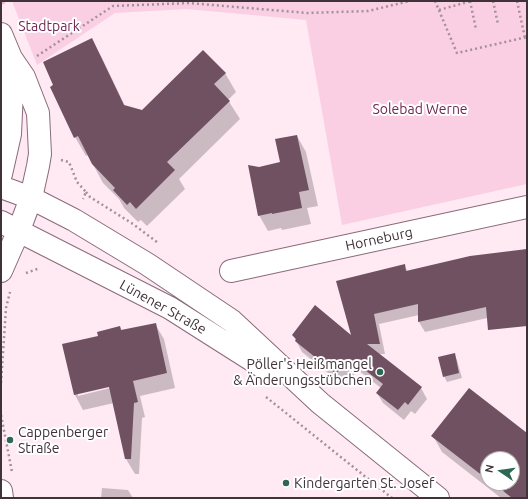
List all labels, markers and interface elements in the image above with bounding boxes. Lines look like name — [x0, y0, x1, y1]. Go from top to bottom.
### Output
park label: Stadtpark — [18, 18, 80, 34]
park label: Solebad Werne — [372, 101, 468, 117]
street label: Horneburg — [344, 224, 414, 254]
street label: Lünener Straße — [117, 276, 209, 338]
place label: Pöller's Heißmangel & Änderungsstübchen — [233, 356, 372, 388]
marker: Pöller's Heißmangel & Änderungsstübchen — [375, 367, 385, 377]
place label: Cappenberger Straße — [18, 424, 108, 456]
marker: Cappenberger Straße — [5, 435, 15, 445]
north arrow — [480, 451, 520, 491]
text: N — [483, 463, 496, 474]
place label: Kindergarten St. Josef — [294, 475, 434, 491]
marker: Kindergarten St. Josef — [281, 478, 291, 488]

